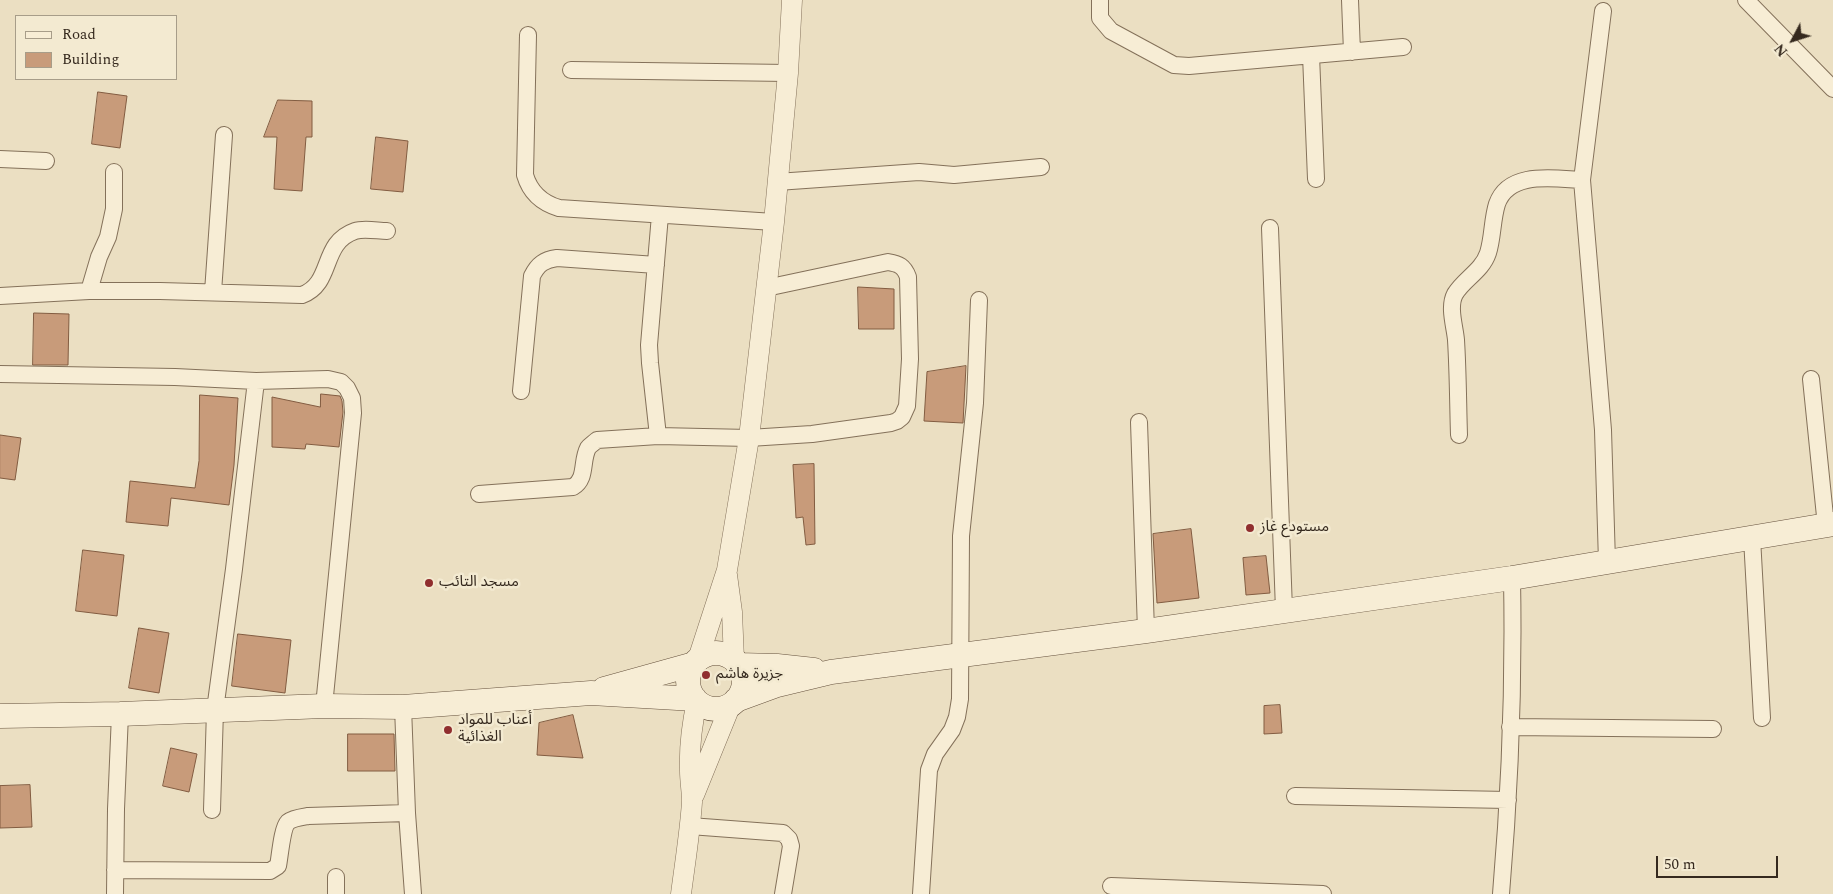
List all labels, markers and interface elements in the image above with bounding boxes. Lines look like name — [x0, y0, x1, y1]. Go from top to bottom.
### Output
legend — [15, 15, 178, 80]
north arrow — [1768, 15, 1818, 65]
text: Road — [62, 23, 96, 46]
text: N — [1769, 39, 1793, 61]
text: Building — [62, 48, 119, 71]
place label: مستودع غاز — [1260, 519, 1329, 537]
marker: مستودع غاز — [1244, 522, 1256, 534]
place label: مسجد التائب — [439, 574, 519, 592]
marker: مسجد التائب — [423, 577, 435, 589]
place label: جزيرة هاشم — [716, 666, 783, 684]
marker: جزيرة هاشم — [700, 669, 712, 681]
place label: أعناب للمواد الغذائية — [458, 712, 532, 747]
marker: أعناب للمواد الغذائية — [442, 724, 454, 736]
scale bar — [1658, 846, 1780, 878]
text: 50 m — [1664, 853, 1696, 876]

